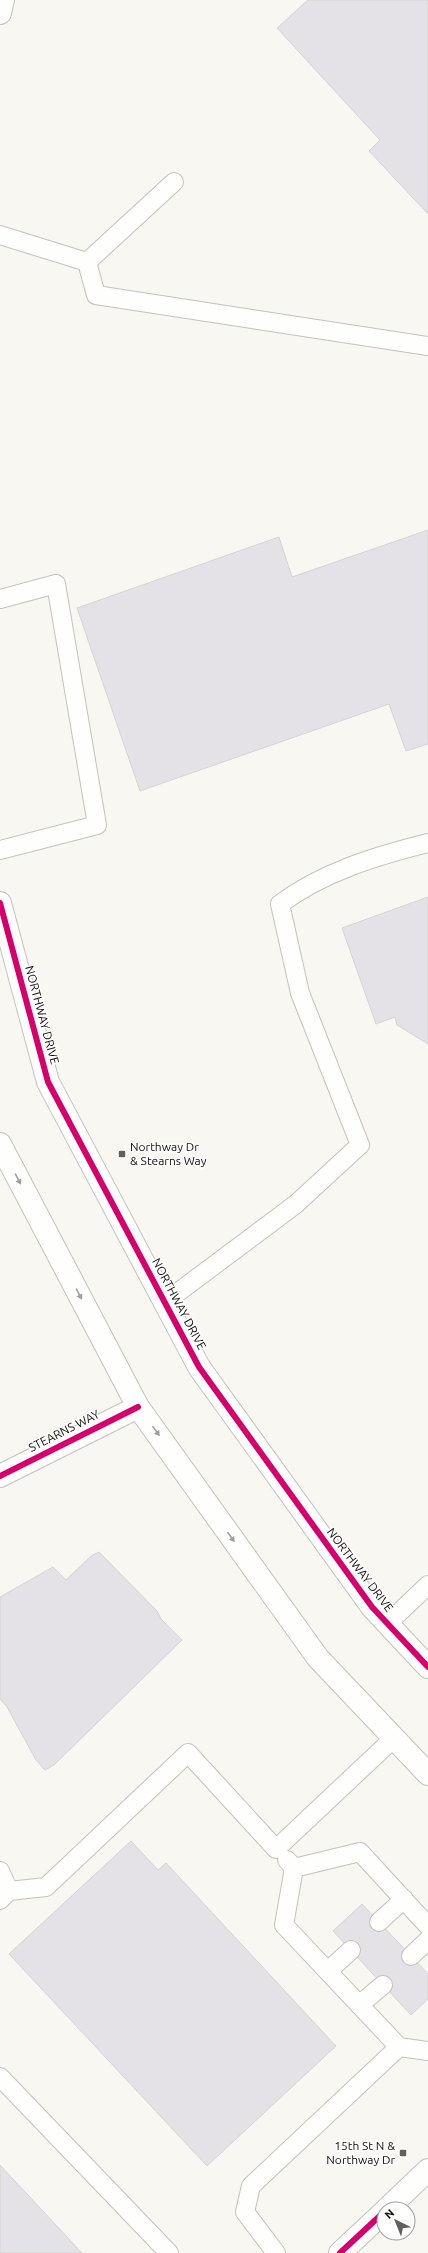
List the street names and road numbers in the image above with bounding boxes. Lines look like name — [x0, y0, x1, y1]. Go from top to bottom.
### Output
street label: NORTHWAY DRIVE — [23, 964, 62, 1066]
street label: NORTHWAY DRIVE — [150, 1256, 209, 1352]
street label: STEARNS WAY — [26, 1407, 101, 1454]
street label: NORTHWAY DRIVE — [325, 1525, 396, 1614]

